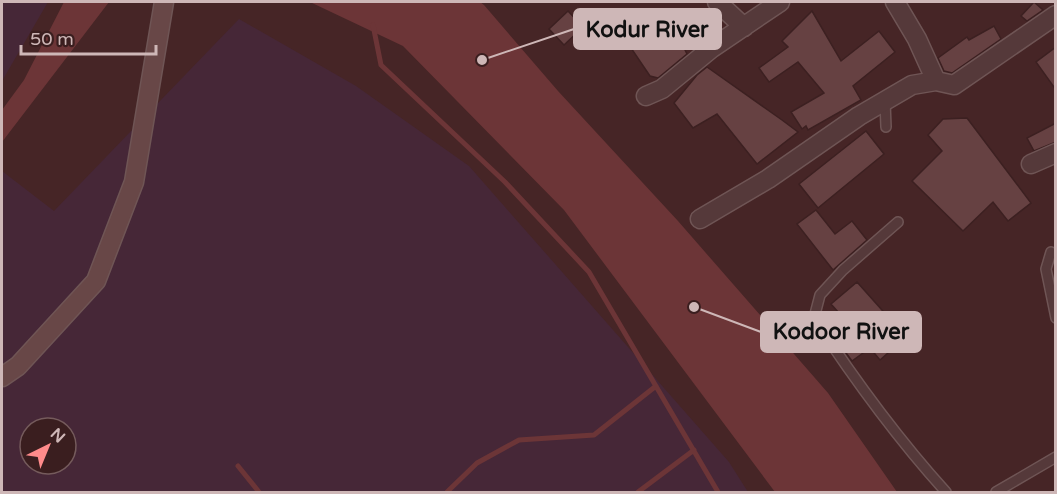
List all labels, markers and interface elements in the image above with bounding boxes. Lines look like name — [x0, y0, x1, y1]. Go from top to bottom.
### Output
callout: Kodur River — [574, 9, 721, 49]
text: Kodur River — [585, 17, 709, 43]
scale bar — [21, 18, 156, 56]
text: 50 m — [30, 28, 74, 50]
callout: Kodoor River — [761, 312, 921, 352]
text: Kodoor River — [773, 319, 910, 345]
north arrow — [18, 416, 78, 476]
text: N — [46, 424, 69, 447]

